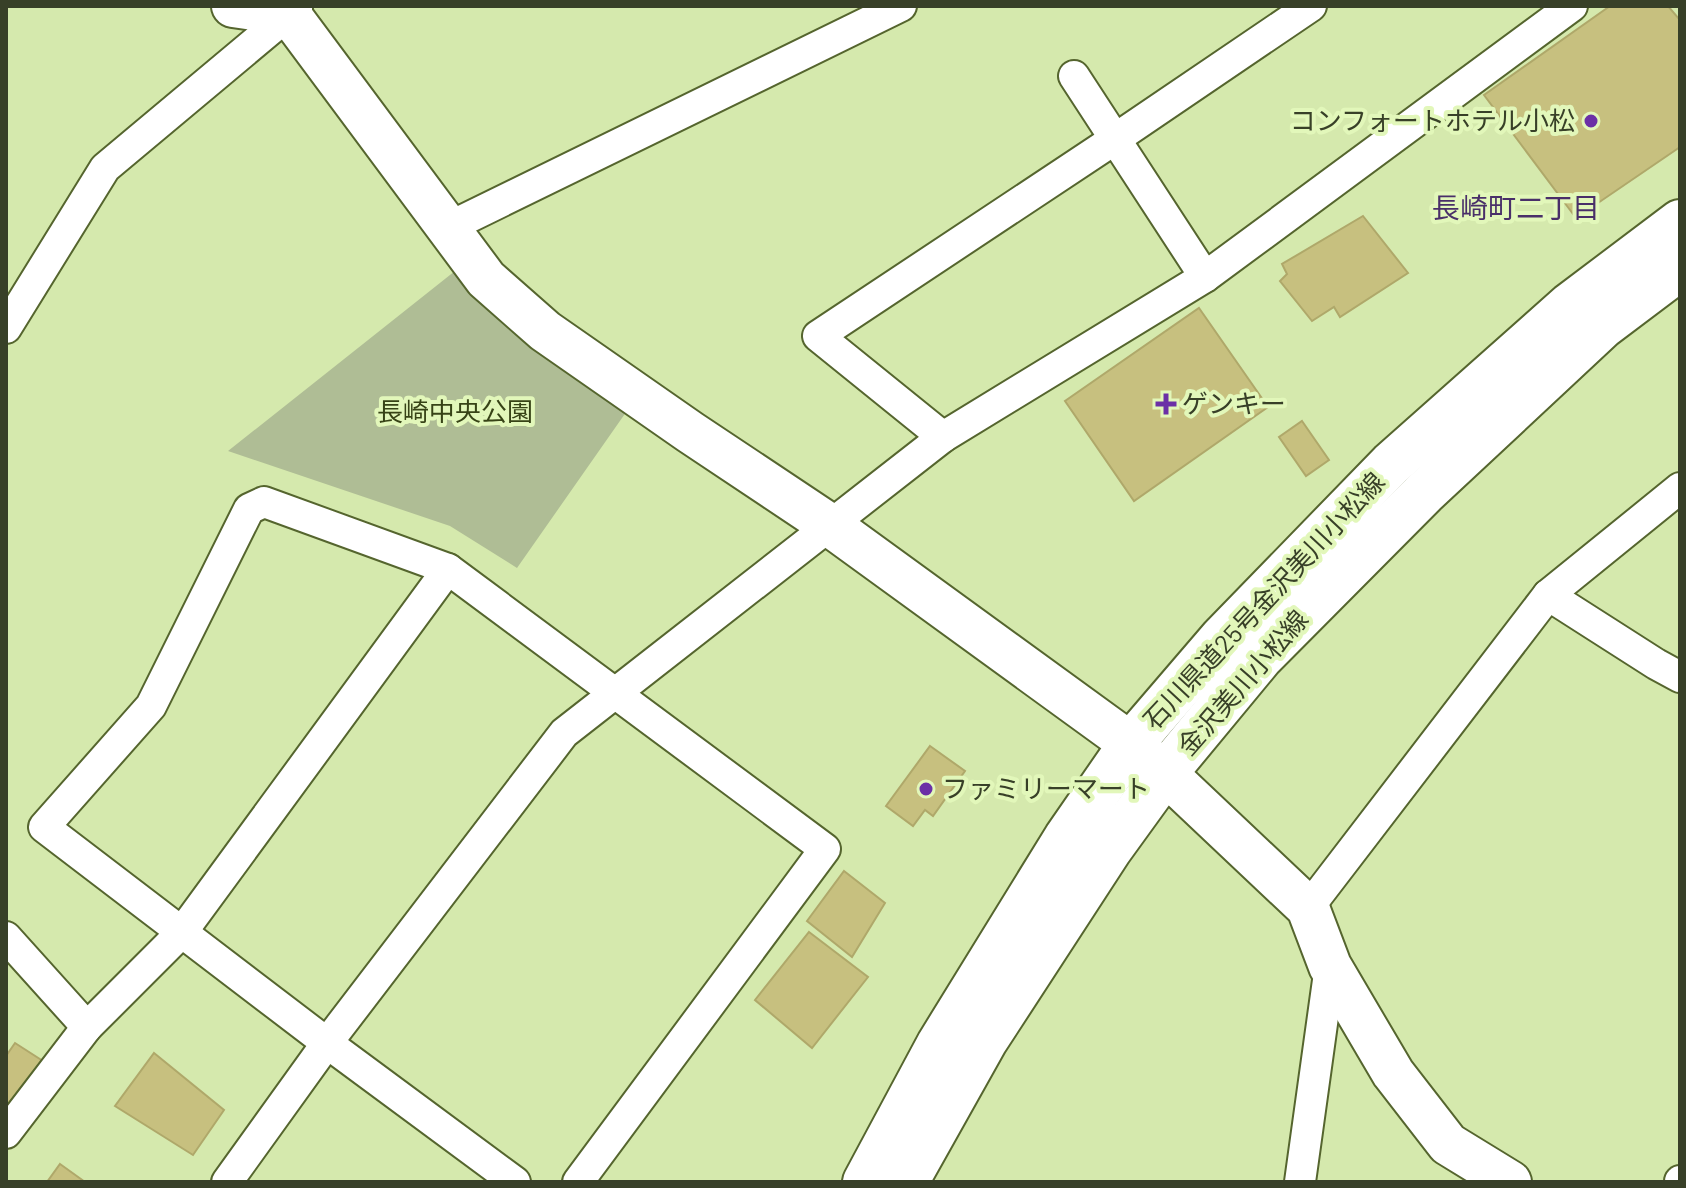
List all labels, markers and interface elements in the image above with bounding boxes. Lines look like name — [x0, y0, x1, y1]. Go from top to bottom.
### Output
place label: コンフォートホテル小松 — [1290, 104, 1575, 135]
marker: コンフォートホテル小松 — [1582, 112, 1600, 130]
district label: 長崎町二丁目 — [1432, 190, 1600, 224]
place label: ゲンキー — [1182, 387, 1286, 418]
park label: 長崎中央公園 — [377, 395, 533, 426]
marker: ゲンキー — [1157, 395, 1175, 413]
street label: 石川県道25号金沢美川小松線 — [1137, 466, 1391, 736]
street label: 金沢美川小松線 — [1172, 604, 1314, 762]
place label: ファミリーマート — [942, 772, 1150, 803]
marker: ファミリーマート — [917, 780, 935, 798]

